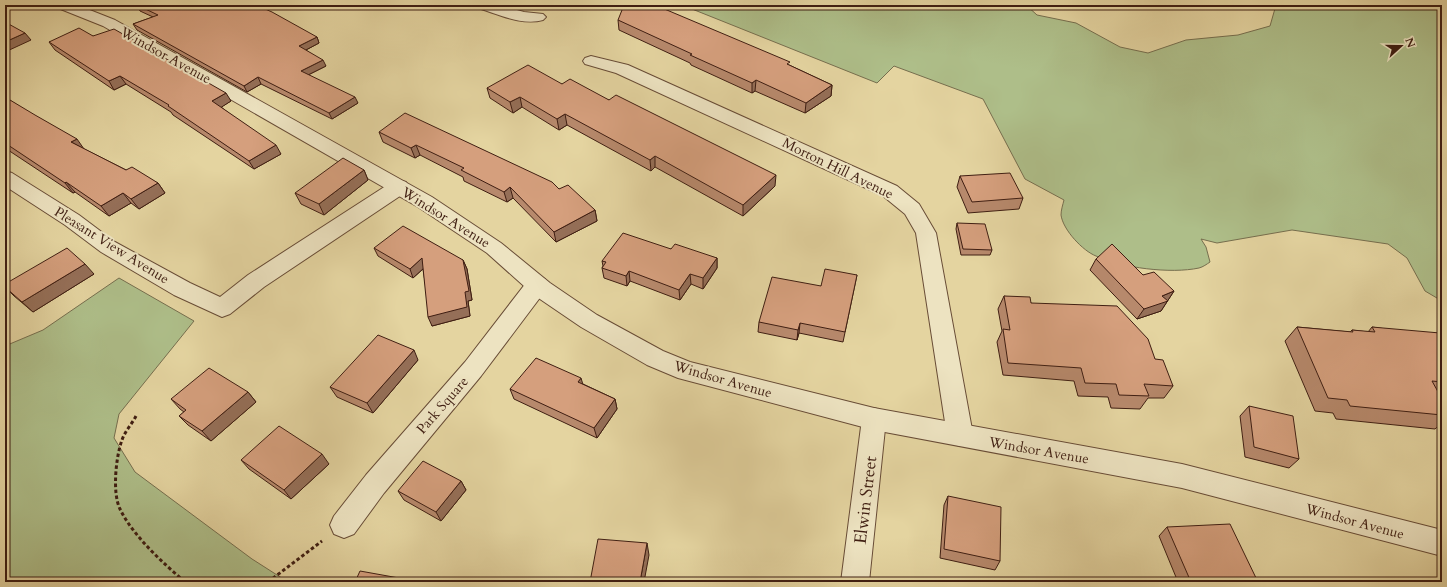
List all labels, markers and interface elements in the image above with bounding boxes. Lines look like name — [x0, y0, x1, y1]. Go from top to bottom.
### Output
street label: Windsor Avenue — [116, 22, 215, 88]
north arrow — [1381, 26, 1421, 66]
text: N — [1401, 35, 1419, 50]
street label: Morton Hill Avenue — [779, 133, 897, 204]
street label: Windsor Avenue — [397, 182, 494, 252]
street label: Pleasant View Avenue — [51, 202, 173, 288]
street label: Windsor Avenue — [671, 356, 774, 403]
street label: Park Square — [412, 373, 473, 438]
street label: Windsor Avenue — [986, 432, 1090, 469]
street label: Elwin Street — [849, 454, 882, 545]
street label: Windsor Avenue — [1303, 499, 1406, 544]

